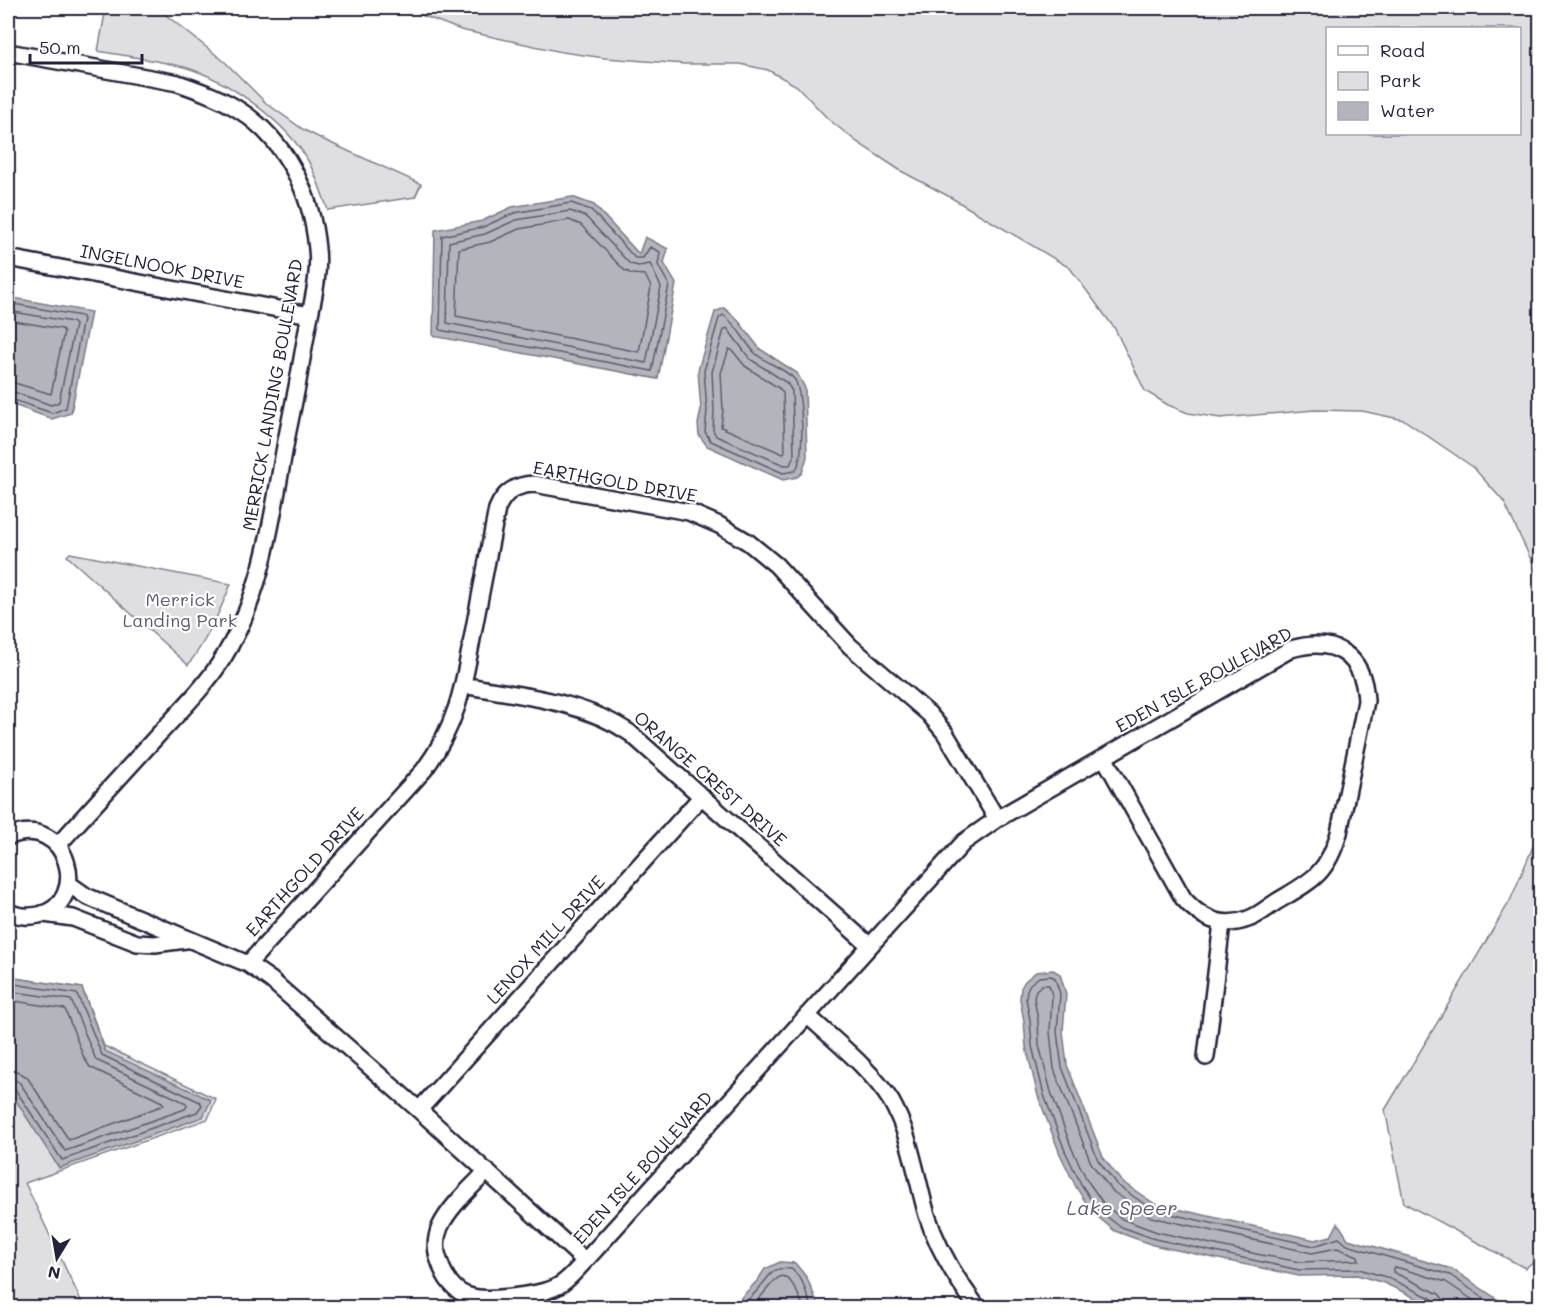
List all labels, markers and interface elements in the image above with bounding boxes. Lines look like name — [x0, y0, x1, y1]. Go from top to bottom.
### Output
scale bar — [30, 27, 142, 65]
legend — [1326, 27, 1521, 135]
text: 50 m — [39, 35, 81, 59]
text: Road — [1380, 38, 1425, 62]
text: Park — [1380, 68, 1421, 92]
text: Water — [1380, 98, 1435, 122]
street label: INGELNOOK DRIVE — [78, 238, 246, 294]
street label: MERRICK LANDING BOULEVARD — [236, 257, 308, 533]
street label: EARTHGOLD DRIVE — [531, 455, 699, 507]
park label: Merrick Landing Park — [123, 587, 237, 632]
street label: EDEN ISLE BOULEVARD — [1111, 621, 1296, 738]
street label: ORANGE CREST DRIVE — [629, 705, 792, 851]
street label: EARTHGOLD DRIVE — [240, 802, 369, 941]
street label: LENOX MILL DRIVE — [481, 870, 610, 1009]
street label: EDEN ISLE BOULEVARD — [567, 1086, 717, 1249]
water label: Lake Speer — [1067, 1194, 1177, 1220]
north arrow — [27, 1228, 87, 1288]
text: N — [46, 1262, 62, 1285]

